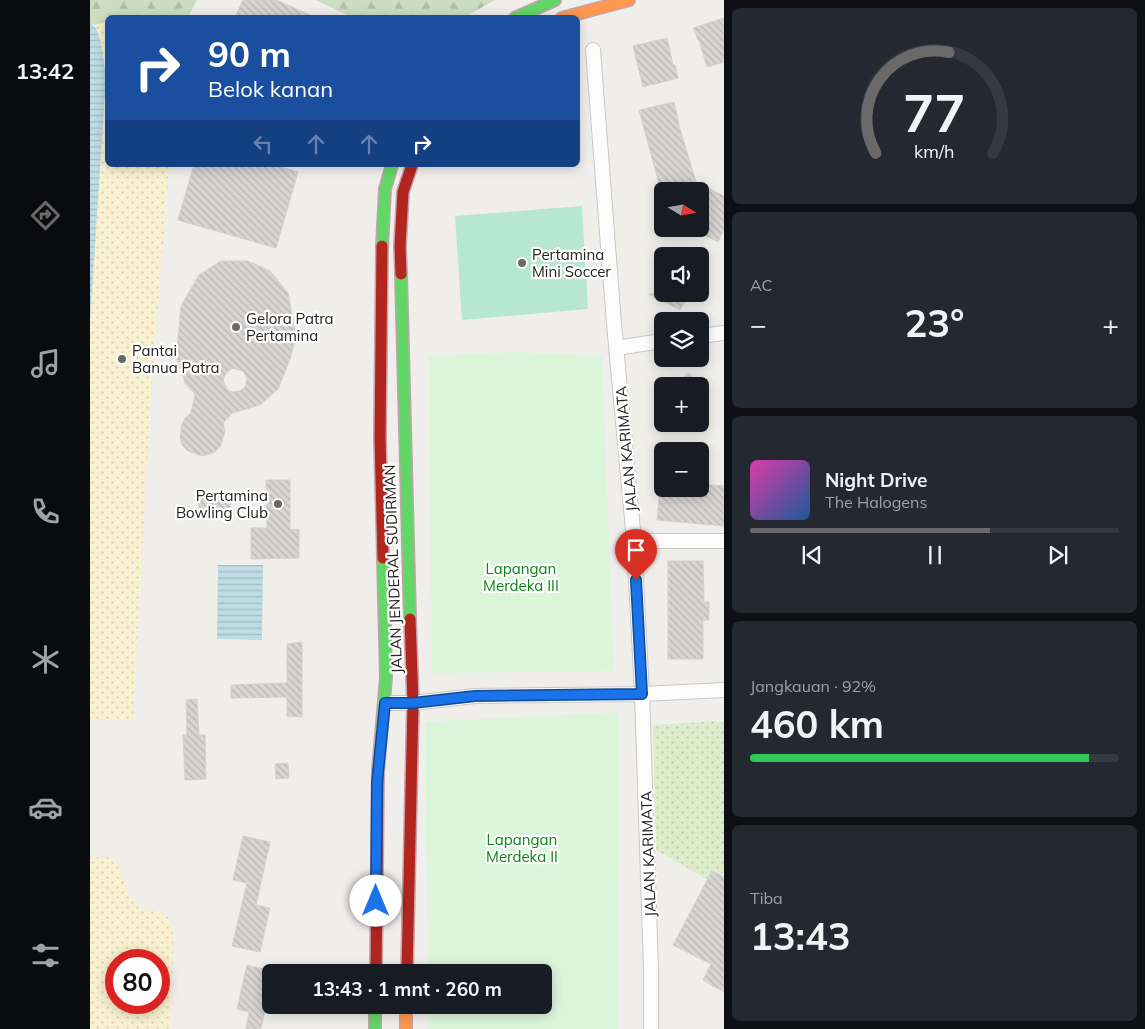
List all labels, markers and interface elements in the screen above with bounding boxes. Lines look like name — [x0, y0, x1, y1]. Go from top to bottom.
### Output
text: 90 m — [208, 32, 291, 76]
icon: right — [125, 35, 190, 100]
text: 13:42 — [16, 57, 74, 85]
text: Belok kanan — [208, 75, 333, 103]
text: 77 — [903, 80, 966, 145]
icon: left — [249, 130, 277, 158]
icon: ahead — [302, 130, 330, 158]
icon: ahead — [355, 130, 383, 158]
icon: right — [408, 130, 436, 158]
text: km/h — [914, 140, 955, 162]
north arrow — [654, 182, 709, 238]
map controls — [654, 182, 709, 497]
icon: directions — [28, 198, 63, 233]
place label: Pertamina Mini Soccer — [532, 245, 611, 281]
button: sound — [654, 247, 709, 302]
marker: Pertamina Mini Soccer — [516, 257, 528, 269]
text: AC — [750, 275, 773, 295]
text: 23° — [904, 299, 965, 347]
text: − — [750, 307, 767, 342]
text: + — [1102, 307, 1119, 342]
place label: Gelora Patra Pertamina — [246, 309, 334, 345]
button: layers — [654, 312, 709, 367]
marker: Gelora Patra Pertamina — [230, 321, 242, 333]
place label: Pantai Banua Patra — [132, 341, 220, 377]
icon: music — [28, 346, 63, 381]
marker: Pantai Banua Patra — [116, 353, 128, 365]
button: + — [654, 377, 709, 432]
street label: JALAN KARIMATA — [611, 385, 641, 513]
button: − — [654, 442, 709, 497]
street label: JALAN JENDERAL SUDIRMAN — [380, 464, 406, 674]
text: Night Drive — [825, 468, 927, 492]
place label: Pertamina Bowling Club — [176, 486, 268, 522]
text: The Halogens — [825, 492, 927, 512]
icon: phone — [28, 494, 63, 529]
marker: Pertamina Bowling Club — [272, 498, 284, 510]
pin — [615, 529, 657, 580]
icon: arrive — [622, 536, 650, 564]
icon: previous — [798, 541, 826, 569]
icon: pause — [921, 541, 949, 569]
icon: next — [1044, 541, 1072, 569]
park label: Lapangan Merdeka III — [483, 559, 559, 595]
icon: climate — [28, 642, 63, 677]
text: Jangkauan · 92% — [750, 676, 876, 696]
text: 460 km — [750, 700, 884, 748]
icon: car — [28, 790, 63, 825]
street label: JALAN KARIMATA — [636, 791, 660, 917]
park label: Lapangan Merdeka II — [486, 830, 558, 866]
position arrow — [349, 874, 401, 926]
text: Tiba — [750, 888, 783, 908]
text: 13:43 — [750, 912, 851, 960]
icon: filters — [28, 938, 63, 973]
speed limit sign: 80 — [105, 949, 170, 1014]
text: 13:43 · 1 mnt · 260 m — [312, 977, 502, 1001]

